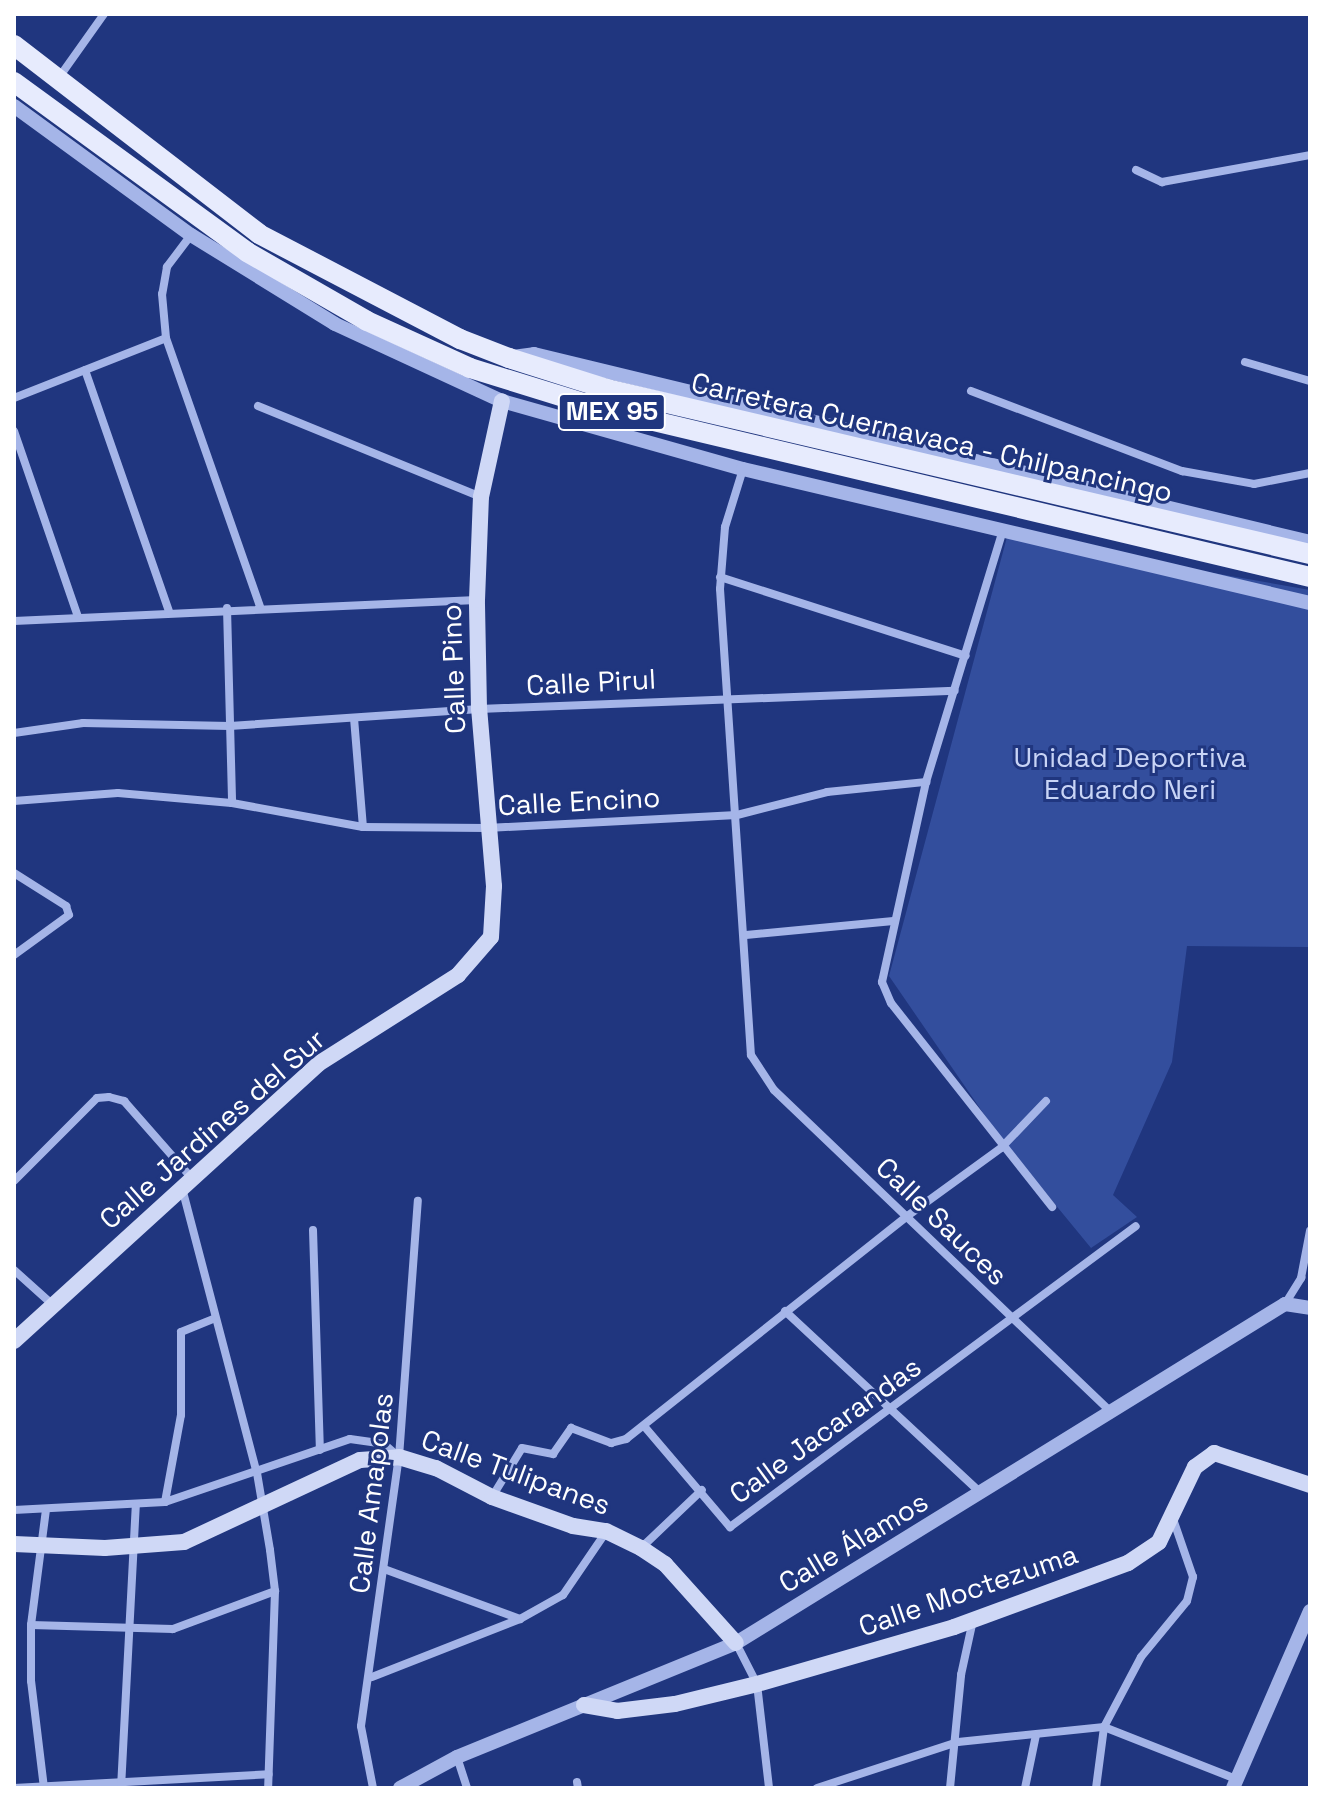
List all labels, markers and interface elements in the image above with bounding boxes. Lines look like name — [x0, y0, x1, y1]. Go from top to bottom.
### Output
street label: Carretera Cuernavaca - Chilpancingo — [687, 365, 1177, 509]
road number: MEX 95 — [556, 390, 668, 434]
street label: Calle Pino — [434, 604, 472, 734]
street label: Calle Pirul — [525, 662, 657, 702]
park label: Unidad Deportiva Eduardo Neri — [1013, 740, 1247, 806]
street label: Calle Encino — [497, 780, 661, 822]
street label: Calle Jardines del Sur — [92, 1022, 332, 1236]
street label: Calle Sauces — [869, 1150, 1015, 1292]
street label: Calle Jacarandas — [723, 1349, 927, 1511]
street label: Calle Amapolas — [342, 1391, 400, 1595]
street label: Calle Tulipanes — [417, 1422, 615, 1522]
street label: Calle Álamos — [772, 1484, 934, 1600]
street label: Calle Moctezuma — [854, 1537, 1082, 1643]

